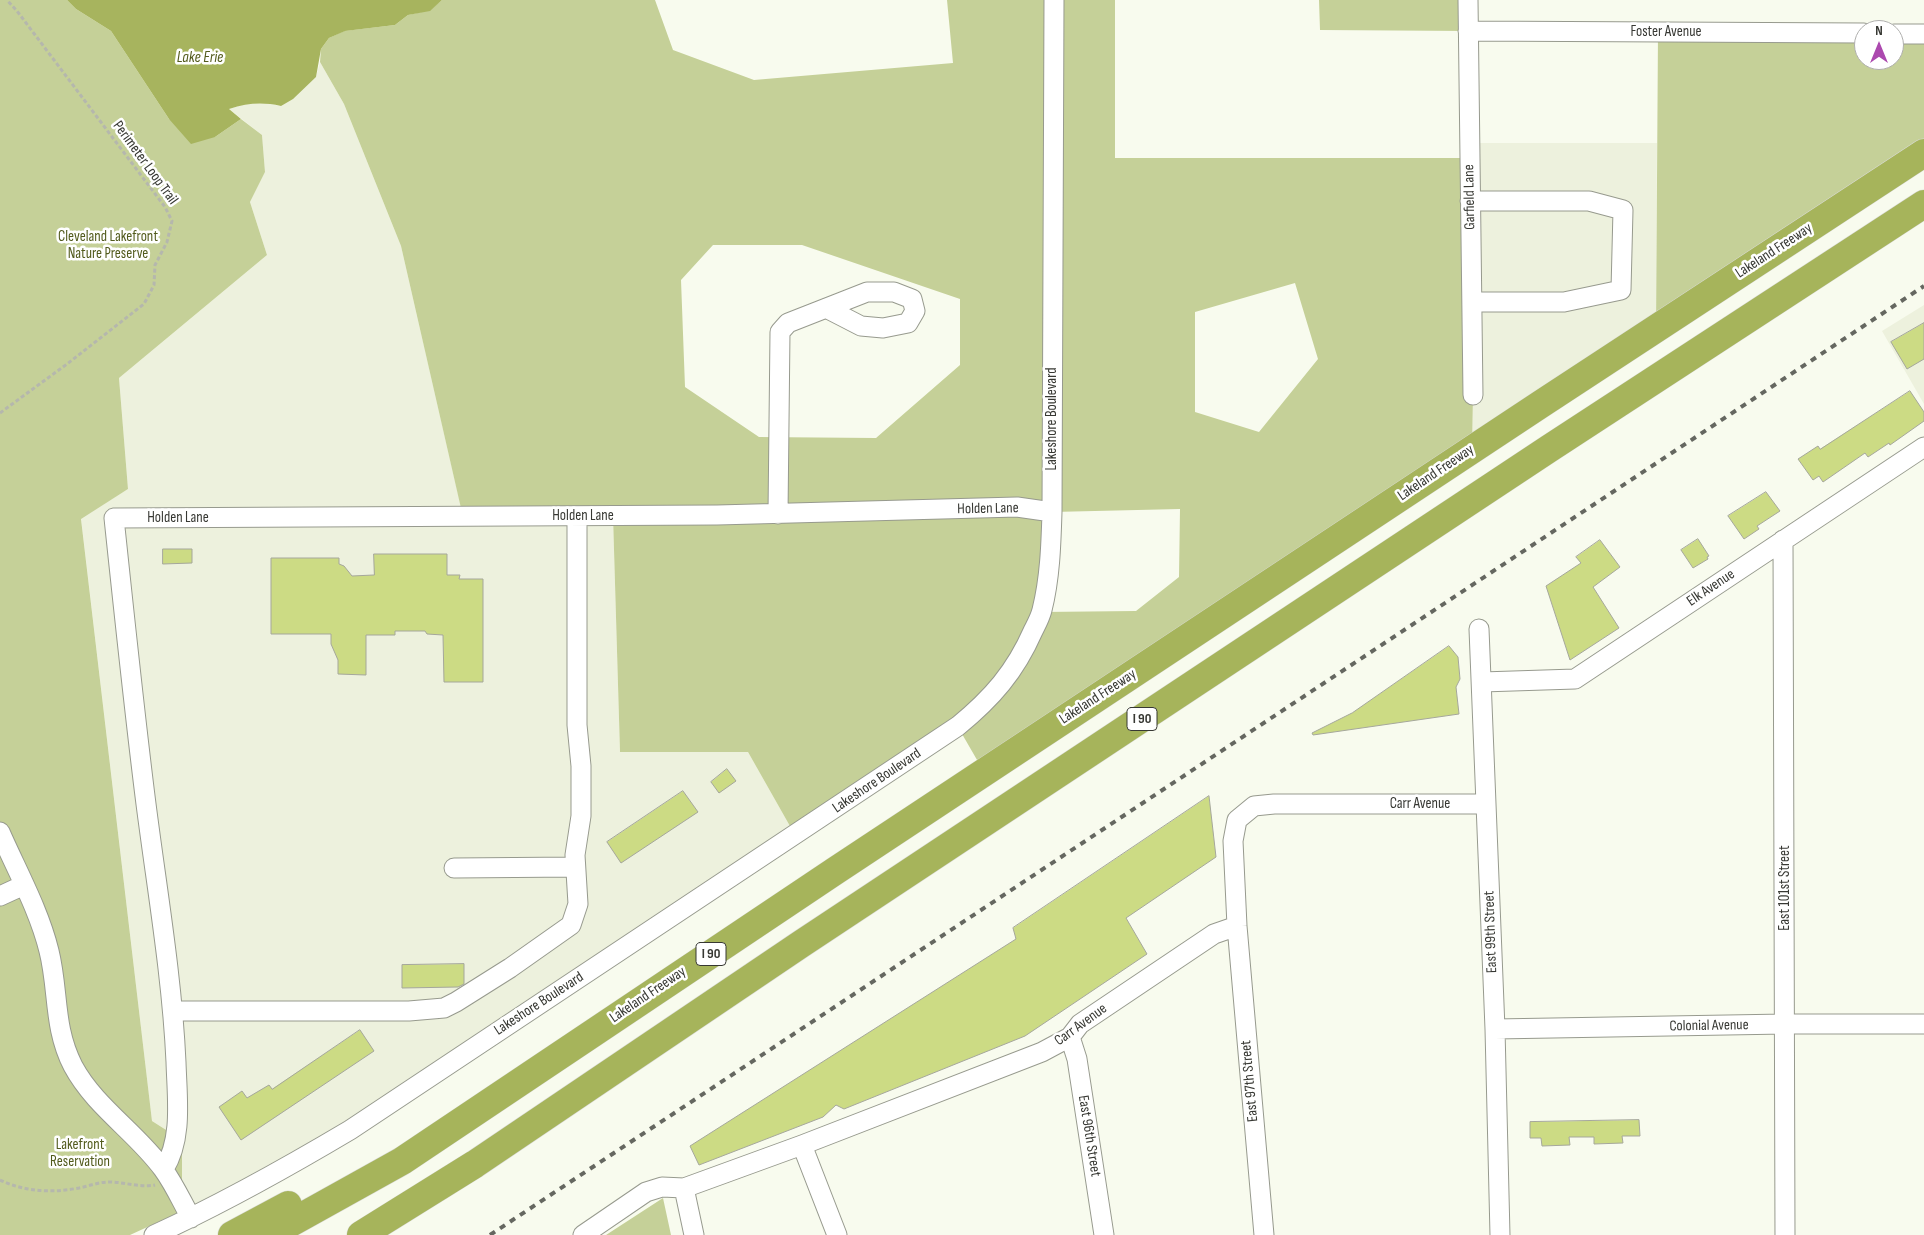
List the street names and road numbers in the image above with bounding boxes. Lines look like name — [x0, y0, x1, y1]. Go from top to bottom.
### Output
street label: Foster Avenue — [1631, 23, 1701, 41]
street label: Perimeter Loop Trail — [109, 118, 181, 208]
street label: Garfield Lane — [1460, 164, 1480, 230]
street label: Lakeland Freeway — [1732, 220, 1816, 282]
street label: Lakeshore Boulevard — [1043, 368, 1061, 470]
street label: Lakeland Freeway — [1395, 441, 1477, 505]
street label: Holden Lane — [957, 499, 1019, 519]
street label: Holden Lane — [552, 507, 614, 525]
street label: Holden Lane — [147, 509, 209, 527]
street label: Elk Avenue — [1684, 566, 1738, 610]
street label: Lakeland Freeway — [1056, 666, 1140, 728]
road number: I 90 — [1127, 708, 1157, 731]
street label: Lakeshore Boulevard — [829, 745, 925, 817]
street label: Carr Avenue — [1390, 795, 1450, 813]
street label: East 101st Street — [1776, 845, 1794, 931]
street label: East 99th Street — [1481, 890, 1501, 974]
road number: I 90 — [696, 942, 726, 966]
street label: Lakeland Freeway — [607, 963, 689, 1027]
street label: Lakeshore Boulevard — [491, 968, 587, 1040]
street label: Carr Avenue — [1051, 1000, 1111, 1050]
street label: Colonial Avenue — [1669, 1016, 1749, 1036]
street label: East 97th Street — [1237, 1039, 1263, 1123]
street label: East 96th Street — [1074, 1094, 1104, 1178]

